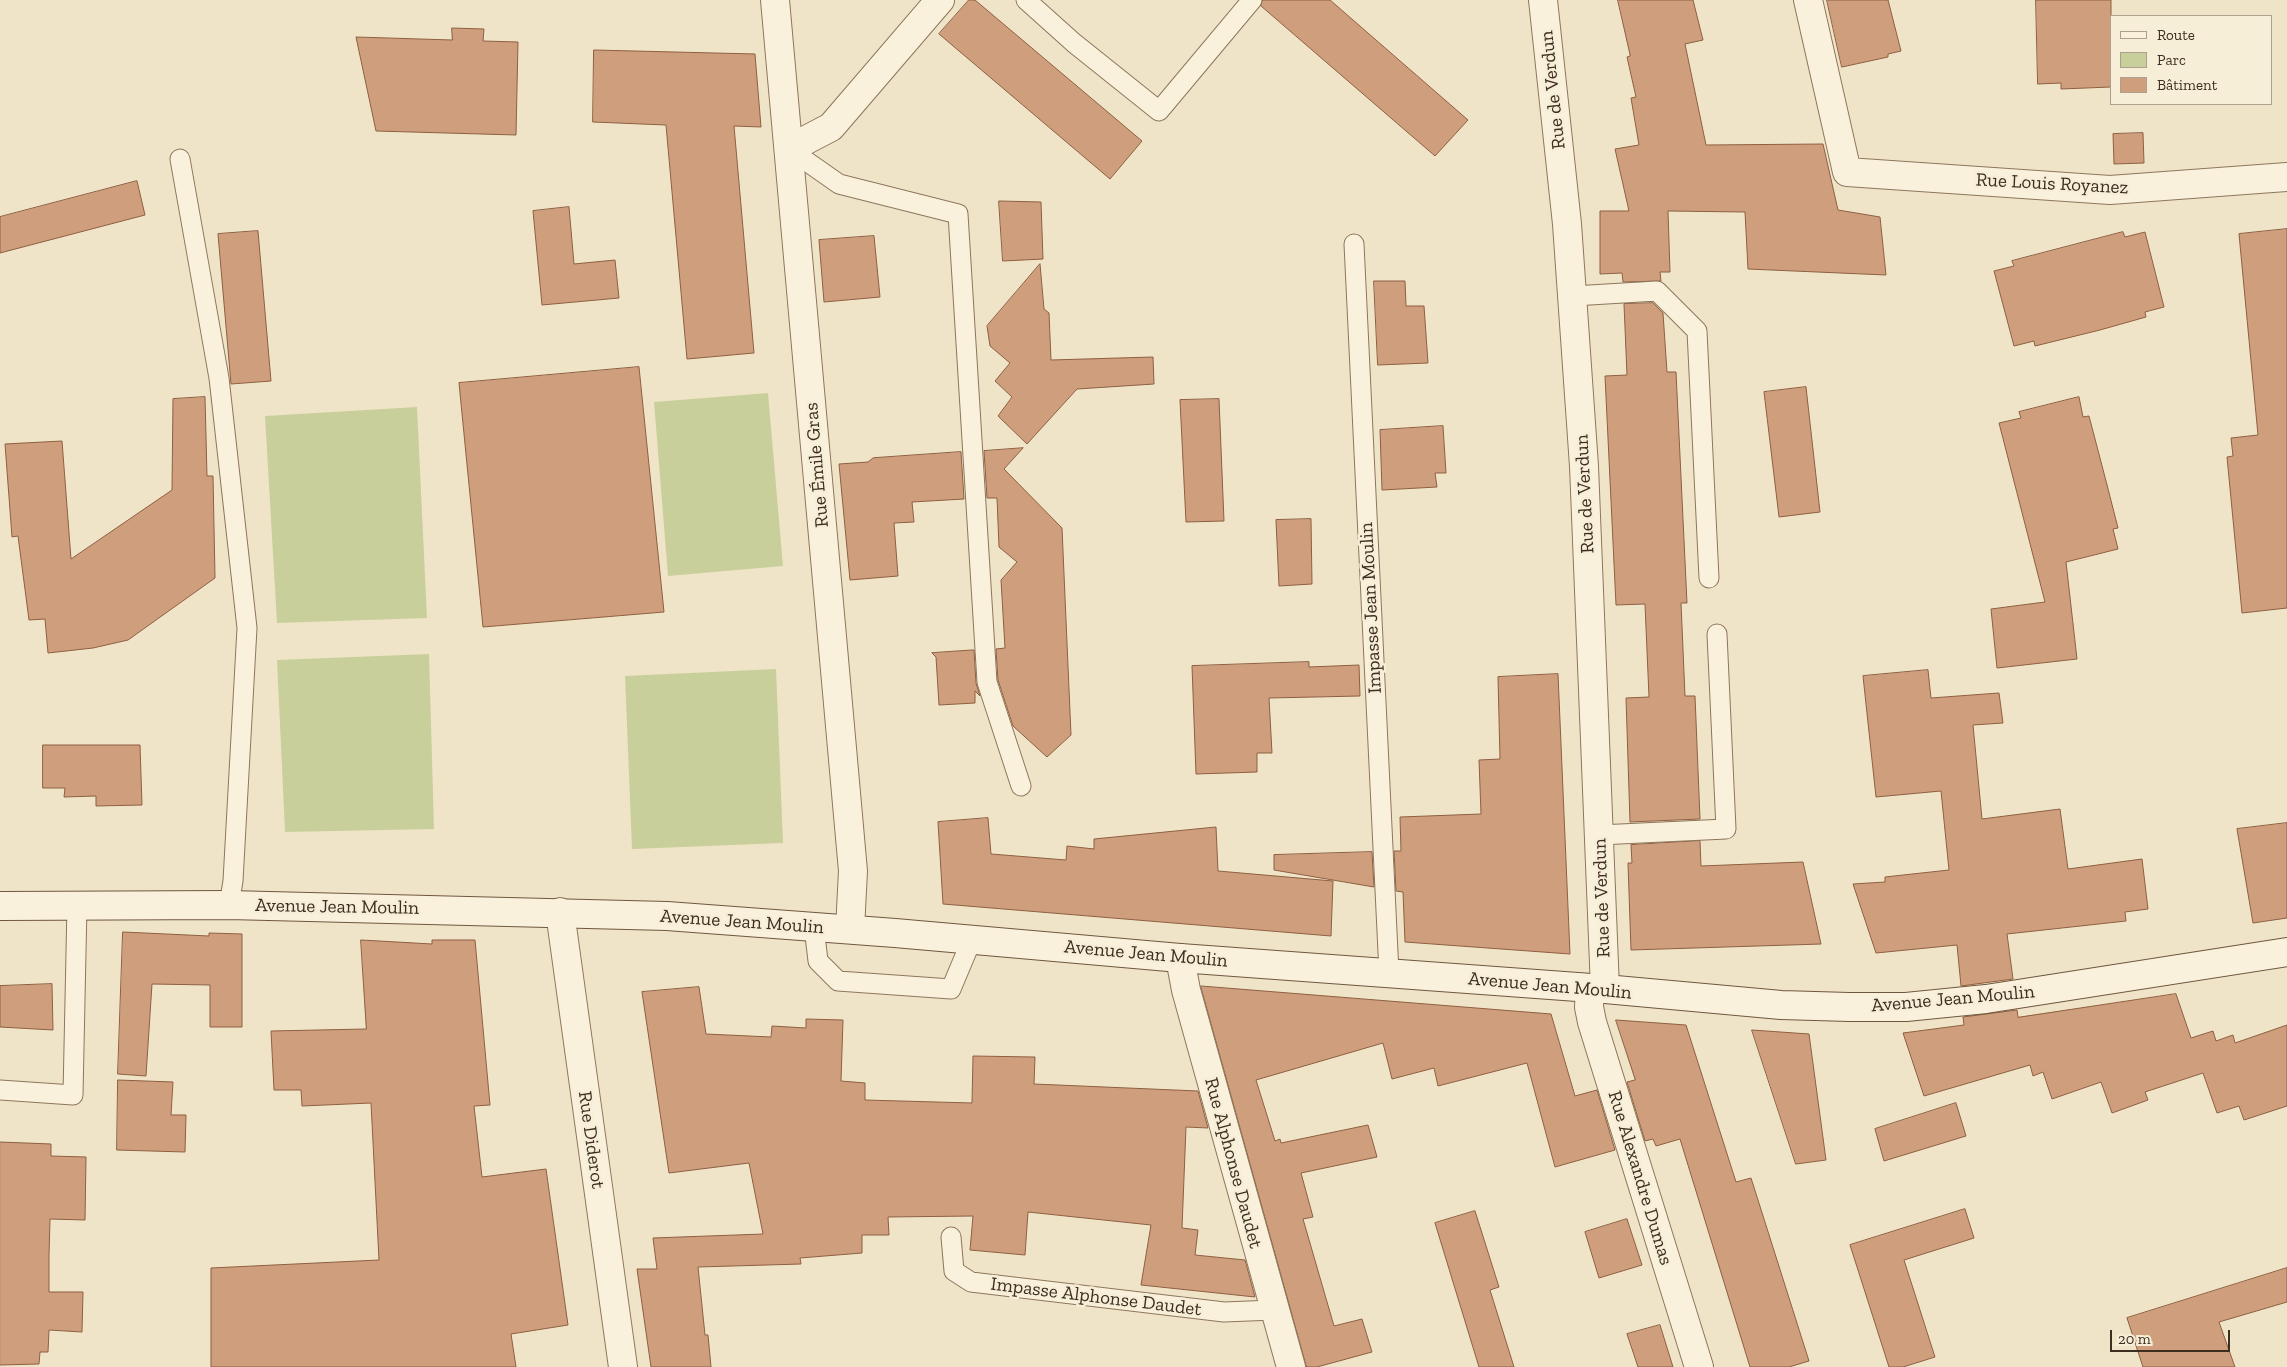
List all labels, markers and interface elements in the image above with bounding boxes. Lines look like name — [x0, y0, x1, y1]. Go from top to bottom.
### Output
legend — [2110, 15, 2272, 105]
text: Route — [2157, 26, 2195, 44]
street label: Rue de Verdun — [1535, 30, 1571, 150]
text: Parc — [2157, 51, 2186, 69]
text: Bâtiment — [2157, 76, 2217, 94]
street label: Rue Louis Royanez — [1975, 169, 2129, 199]
street label: Rue Émile Gras — [800, 402, 834, 528]
street label: Rue de Verdun — [1570, 434, 1600, 554]
street label: Impasse Jean Moulin — [1355, 522, 1387, 694]
street label: Rue de Verdun — [1589, 838, 1615, 958]
street label: Avenue Jean Moulin — [255, 894, 419, 920]
street label: Avenue Jean Moulin — [659, 905, 825, 939]
street label: Avenue Jean Moulin — [1063, 935, 1229, 973]
street label: Avenue Jean Moulin — [1467, 967, 1633, 1005]
street label: Avenue Jean Moulin — [1870, 980, 2036, 1018]
street label: Rue Alphonse Daudet — [1199, 1075, 1267, 1251]
street label: Rue Alexandre Dumas — [1603, 1088, 1677, 1268]
street label: Rue Diderot — [573, 1090, 609, 1190]
street label: Impasse Alphonse Daudet — [989, 1273, 1203, 1321]
scale bar — [2112, 1320, 2232, 1352]
text: 20 m — [2118, 1330, 2151, 1348]

